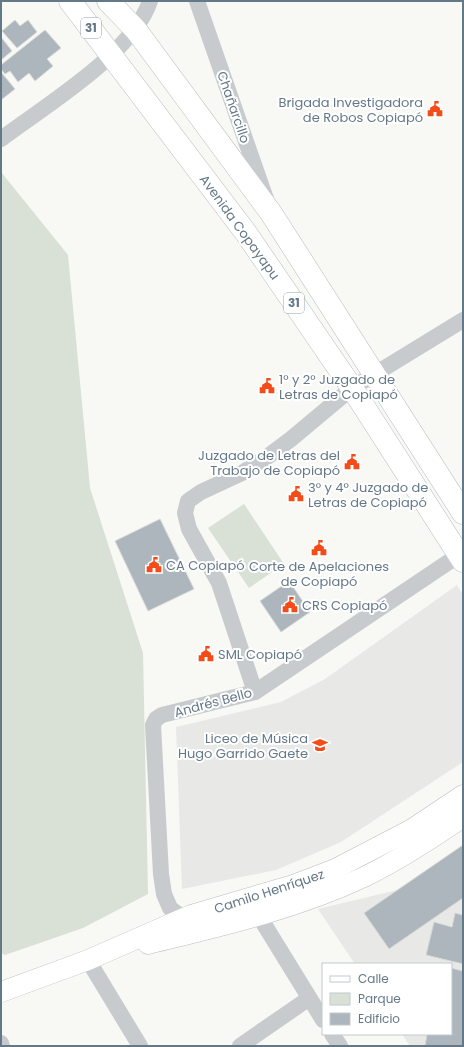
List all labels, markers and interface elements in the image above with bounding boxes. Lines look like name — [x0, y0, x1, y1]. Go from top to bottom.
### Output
road number: 31 — [81, 18, 101, 38]
street label: Chañarcillo — [212, 69, 255, 146]
place label: Brigada Investigadora de Robos Copiapó — [278, 93, 423, 127]
public building icon: Brigada Investigadora de Robos Copiapó — [426, 100, 444, 118]
street label: Avenida Copayapu — [195, 171, 284, 284]
road number: 31 — [284, 293, 304, 313]
place label: 1° y 2° Juzgado de Letras de Copiapó — [279, 370, 398, 404]
public building icon: 1° y 2° Juzgado de Letras de Copiapó — [258, 377, 276, 395]
place label: Juzgado de Letras del Trabajo de Copiapó — [198, 446, 340, 480]
public building icon: Juzgado de Letras del Trabajo de Copiapó — [343, 453, 361, 471]
place label: 3° y 4° Juzgado de Letras de Copiapó — [308, 478, 428, 512]
public building icon: 3° y 4° Juzgado de Letras de Copiapó — [287, 485, 305, 503]
public building icon: Corte de Apelaciones de Copiapó — [310, 539, 328, 557]
public building icon: CA Copiapó — [145, 556, 163, 574]
place label: CA Copiapó — [166, 556, 245, 575]
place label: Corte de Apelaciones de Copiapó — [249, 557, 389, 591]
public building icon: CRS Copiapó — [281, 596, 299, 614]
place label: CRS Copiapó — [302, 596, 387, 615]
public building icon: SML Copiapó — [197, 645, 215, 663]
place label: SML Copiapó — [218, 645, 302, 664]
street label: Andrés Bello — [172, 683, 254, 722]
place label: Liceo de Música Hugo Garrido Gaete — [178, 729, 308, 763]
school or university icon: Liceo de Música Hugo Garrido Gaete — [311, 736, 329, 754]
street label: Camilo Henríquez — [212, 865, 327, 918]
legend — [322, 963, 452, 1035]
text: Calle — [358, 970, 389, 987]
text: Parque — [358, 990, 401, 1007]
text: Edificio — [358, 1010, 400, 1027]

